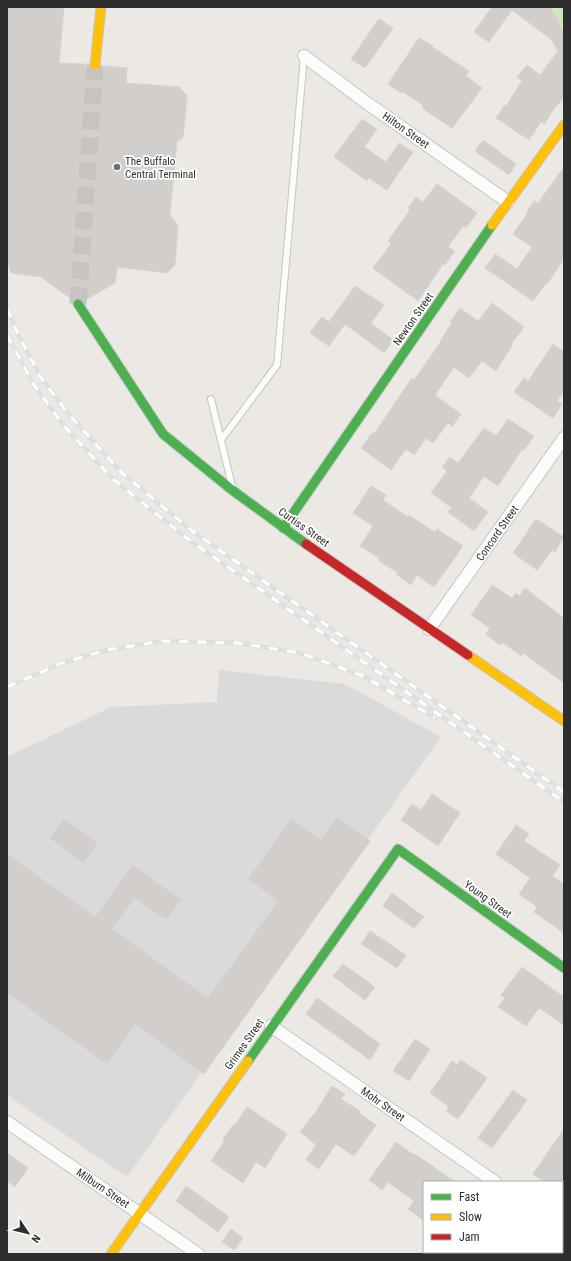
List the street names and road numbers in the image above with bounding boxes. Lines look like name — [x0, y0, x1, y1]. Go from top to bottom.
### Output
street label: Hilton Street — [380, 110, 432, 151]
street label: Newton Street — [390, 290, 436, 348]
street label: Concord Street — [474, 503, 521, 564]
street label: Curtiss Street — [276, 505, 332, 550]
street label: Young Street — [462, 878, 514, 921]
street label: Grimes Street — [222, 1016, 267, 1072]
street label: Mohr Street — [358, 1085, 407, 1124]
street label: Milburn Street — [74, 1166, 132, 1211]

